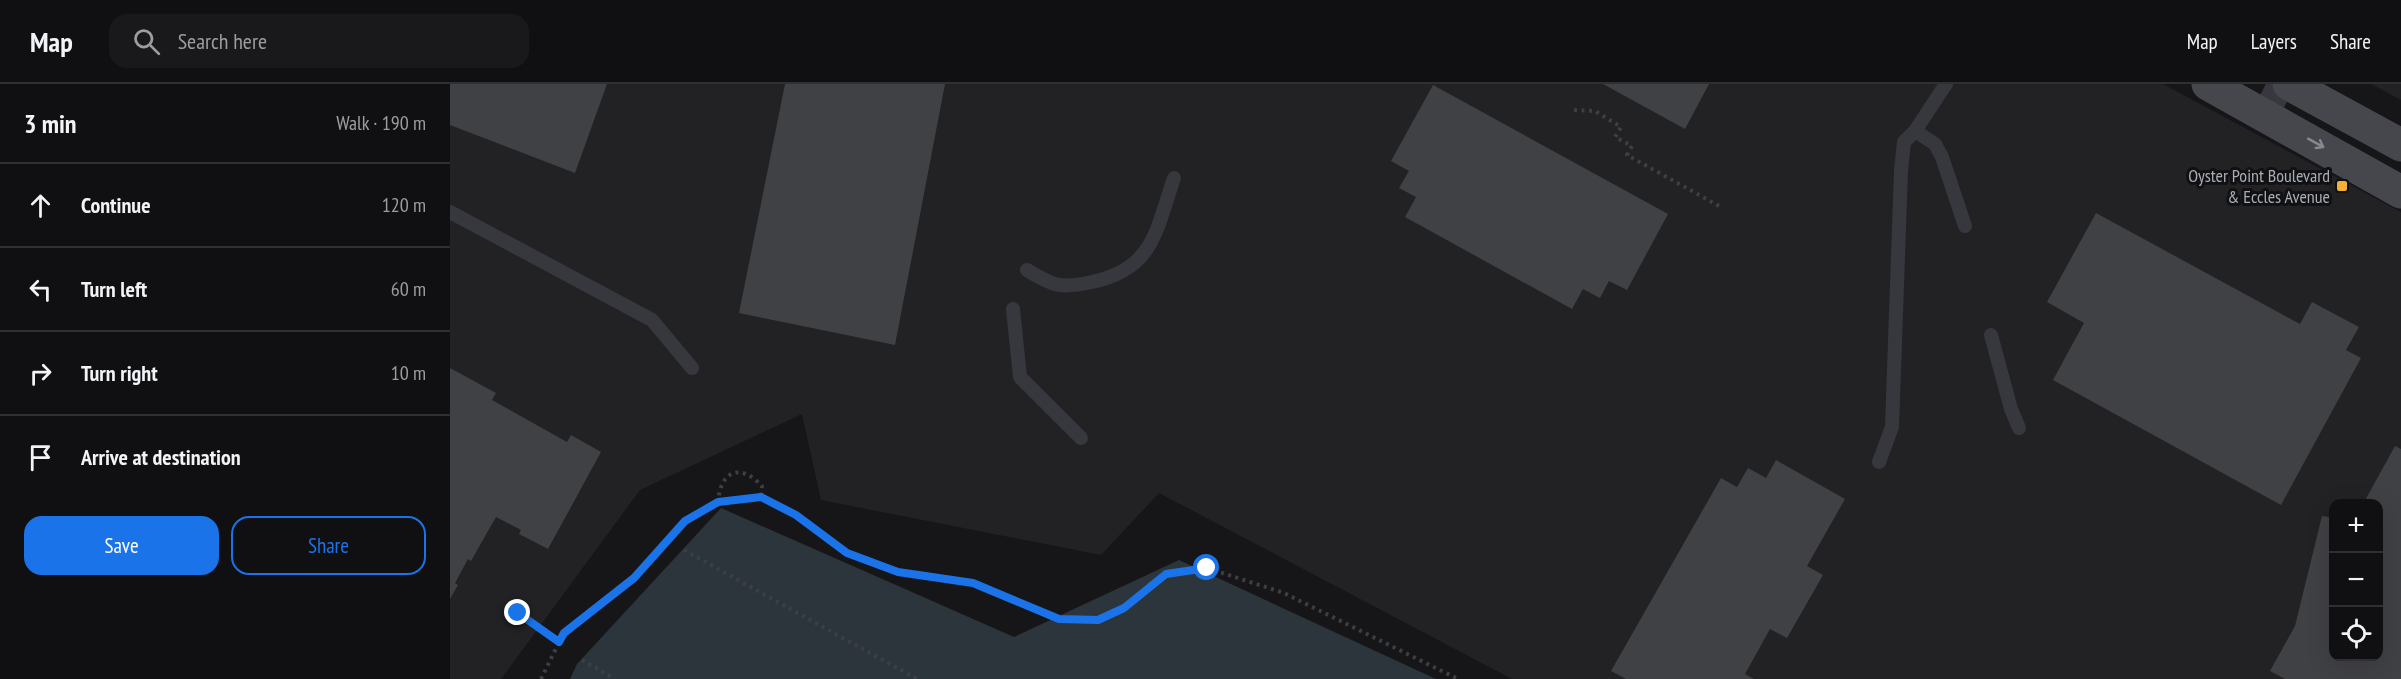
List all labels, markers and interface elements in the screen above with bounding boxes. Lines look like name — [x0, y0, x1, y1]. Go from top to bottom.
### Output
search box — [109, 14, 529, 68]
text: Map — [30, 23, 73, 60]
icon: search — [130, 25, 163, 58]
text: Search here — [178, 27, 267, 55]
text: Map — [2187, 28, 2218, 55]
text: Layers — [2251, 28, 2297, 55]
text: Share — [2330, 28, 2371, 55]
text: 3 min — [24, 107, 77, 140]
text: Walk · 190 m — [336, 110, 426, 136]
one-way arrow — [2307, 138, 2324, 150]
place label: Oyster Point Boulevard & Eccles Avenue — [2188, 164, 2330, 208]
marker: Oyster Point Boulevard & Eccles Avenue — [2335, 179, 2349, 193]
icon: ahead — [24, 189, 57, 222]
text: Continue — [81, 191, 151, 219]
text: 120 m — [382, 192, 426, 218]
icon: left — [24, 273, 57, 306]
text: Turn left — [81, 275, 147, 303]
text: 60 m — [391, 276, 426, 302]
icon: right — [24, 357, 57, 390]
text: Turn right — [81, 359, 158, 387]
text: 10 m — [391, 360, 426, 386]
icon: arrive — [24, 441, 57, 474]
text: Arrive at destination — [81, 443, 241, 471]
map controls — [2329, 499, 2383, 661]
button: + — [2329, 499, 2383, 553]
button: Save — [24, 516, 219, 575]
button: Share — [231, 516, 426, 575]
button: − — [2329, 553, 2383, 607]
route start — [1193, 554, 1219, 580]
route end — [504, 599, 530, 625]
button: locate — [2329, 607, 2383, 661]

